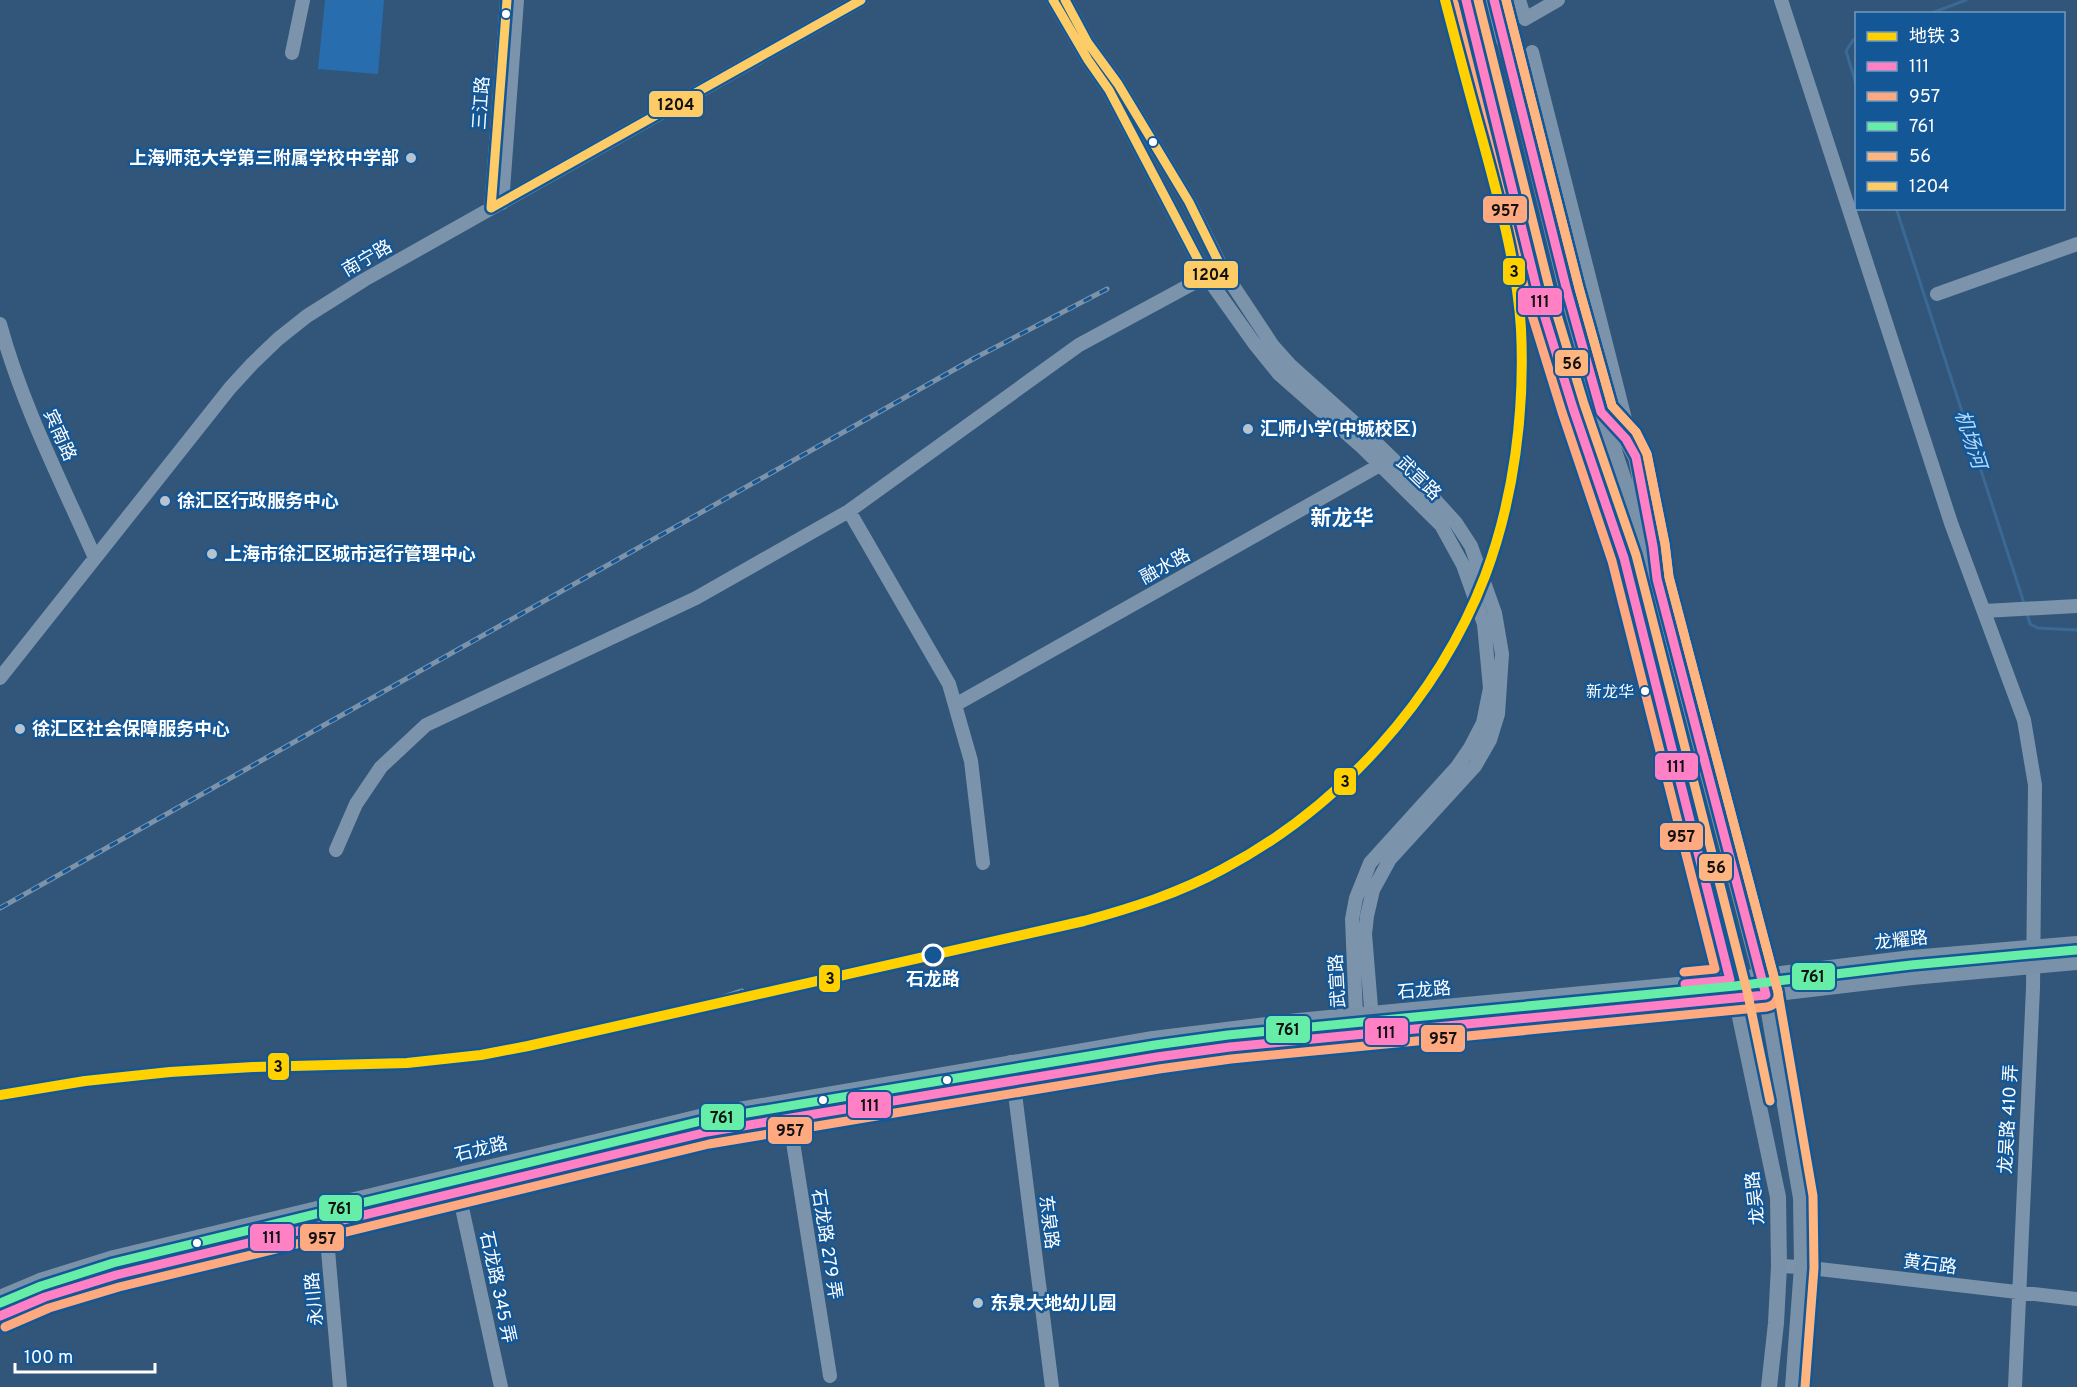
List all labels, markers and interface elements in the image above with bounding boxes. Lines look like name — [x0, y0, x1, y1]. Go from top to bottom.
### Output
unlabelled marker — [500, 8, 512, 20]
legend — [1855, 12, 2065, 210]
text: 地铁 3 — [1909, 26, 1960, 49]
text: 111 — [1909, 56, 1929, 79]
street label: 三江路 — [469, 75, 496, 131]
text: 957 — [1909, 86, 1940, 109]
line badge: 1204 — [648, 90, 704, 118]
text: 1204 — [658, 96, 694, 116]
text: 761 — [1909, 116, 1935, 139]
unlabelled marker — [1147, 136, 1159, 148]
text: 56 — [1909, 146, 1931, 169]
place label: 上海师范大学第三附属学校中学部 — [129, 148, 399, 171]
marker: 上海师范大学第三附属学校中学部 — [404, 151, 418, 165]
text: 1204 — [1909, 176, 1949, 199]
line badge: 957 — [1482, 195, 1528, 224]
text: 957 — [1491, 202, 1519, 222]
street label: 南宁路 — [339, 236, 397, 283]
line badge: 3 — [1502, 257, 1526, 286]
line badge: 1204 — [1183, 260, 1239, 289]
text: 3 — [1509, 263, 1519, 283]
text: 1204 — [1193, 266, 1229, 286]
line badge: 111 — [1517, 287, 1563, 316]
text: 111 — [1530, 293, 1550, 313]
line badge: 56 — [1554, 349, 1589, 377]
text: 56 — [1562, 355, 1582, 375]
street label: 宾南路 — [37, 406, 80, 465]
water label: 机场河 — [1947, 407, 1992, 476]
place label: 汇师小学(中城校区) — [1260, 419, 1417, 442]
marker: 汇师小学(中城校区) — [1241, 422, 1255, 436]
street label: 武宣路 — [1391, 452, 1445, 506]
place label: 徐汇区行政服务中心 — [177, 490, 339, 514]
marker: 徐汇区行政服务中心 — [158, 494, 172, 508]
district label: 新龙华 — [1311, 506, 1374, 533]
place label: 上海市徐汇区城市运行管理中心 — [224, 543, 476, 567]
street label: 融水路 — [1137, 544, 1195, 590]
marker: 上海市徐汇区城市运行管理中心 — [205, 547, 219, 561]
place label: 新龙华 — [1586, 683, 1634, 703]
marker: 新龙华 — [1639, 685, 1651, 697]
place label: 徐汇区社会保障服务中心 — [32, 719, 230, 742]
marker: 徐汇区社会保障服务中心 — [13, 722, 27, 736]
line badge: 111 — [1654, 752, 1699, 781]
text: 111 — [1666, 758, 1686, 778]
line badge: 3 — [1333, 767, 1357, 796]
text: 3 — [1340, 773, 1350, 793]
line badge: 957 — [1659, 822, 1704, 851]
text: 957 — [1667, 828, 1695, 848]
line badge: 56 — [1698, 853, 1733, 882]
text: 56 — [1706, 859, 1726, 879]
street label: 龙耀路 — [1873, 927, 1929, 956]
marker: 石龙路 — [922, 944, 944, 966]
street label: 武宣路 — [1326, 953, 1351, 1008]
line badge: 761 — [1791, 962, 1836, 991]
line badge: 3 — [818, 964, 841, 993]
text: 761 — [1801, 968, 1825, 988]
place label: 石龙路 — [906, 969, 960, 992]
text: 3 — [825, 970, 835, 990]
street label: 石龙路 — [1396, 978, 1452, 1005]
line badge: 761 — [1265, 1015, 1311, 1044]
line badge: 111 — [1364, 1017, 1409, 1046]
text: 761 — [1276, 1021, 1300, 1041]
text: 111 — [1376, 1024, 1396, 1044]
line badge: 957 — [1420, 1024, 1466, 1053]
text: 957 — [1429, 1030, 1457, 1050]
line badge: 3 — [267, 1052, 290, 1081]
text: 3 — [273, 1058, 283, 1078]
street label: 龙吴路 410 弄 — [1995, 1064, 2024, 1175]
unlabelled marker — [941, 1074, 953, 1086]
line badge: 111 — [847, 1091, 892, 1119]
unlabelled marker — [817, 1094, 829, 1106]
text: 111 — [860, 1097, 880, 1117]
line badge: 761 — [700, 1103, 745, 1131]
text: 761 — [710, 1109, 734, 1129]
line badge: 957 — [767, 1116, 813, 1145]
text: 957 — [776, 1122, 804, 1142]
street label: 石龙路 — [452, 1133, 510, 1168]
street label: 龙吴路 — [1742, 1170, 1771, 1226]
street label: 石龙路 279 弄 — [805, 1187, 846, 1301]
line badge: 761 — [318, 1194, 363, 1222]
street label: 东泉路 — [1033, 1194, 1062, 1250]
text: 761 — [328, 1200, 352, 1220]
line badge: 111 — [249, 1223, 295, 1252]
line badge: 957 — [299, 1223, 345, 1252]
text: 111 — [262, 1229, 282, 1249]
street label: 石龙路 345 弄 — [473, 1229, 520, 1345]
text: 957 — [308, 1230, 336, 1250]
unlabelled marker — [191, 1237, 203, 1249]
street label: 黄石路 — [1902, 1251, 1958, 1280]
street label: 永川路 — [302, 1271, 329, 1327]
place label: 东泉大地幼儿园 — [990, 1293, 1116, 1316]
marker: 东泉大地幼儿园 — [971, 1296, 985, 1310]
scale bar — [15, 1336, 154, 1374]
text: 100 m — [24, 1347, 73, 1370]

